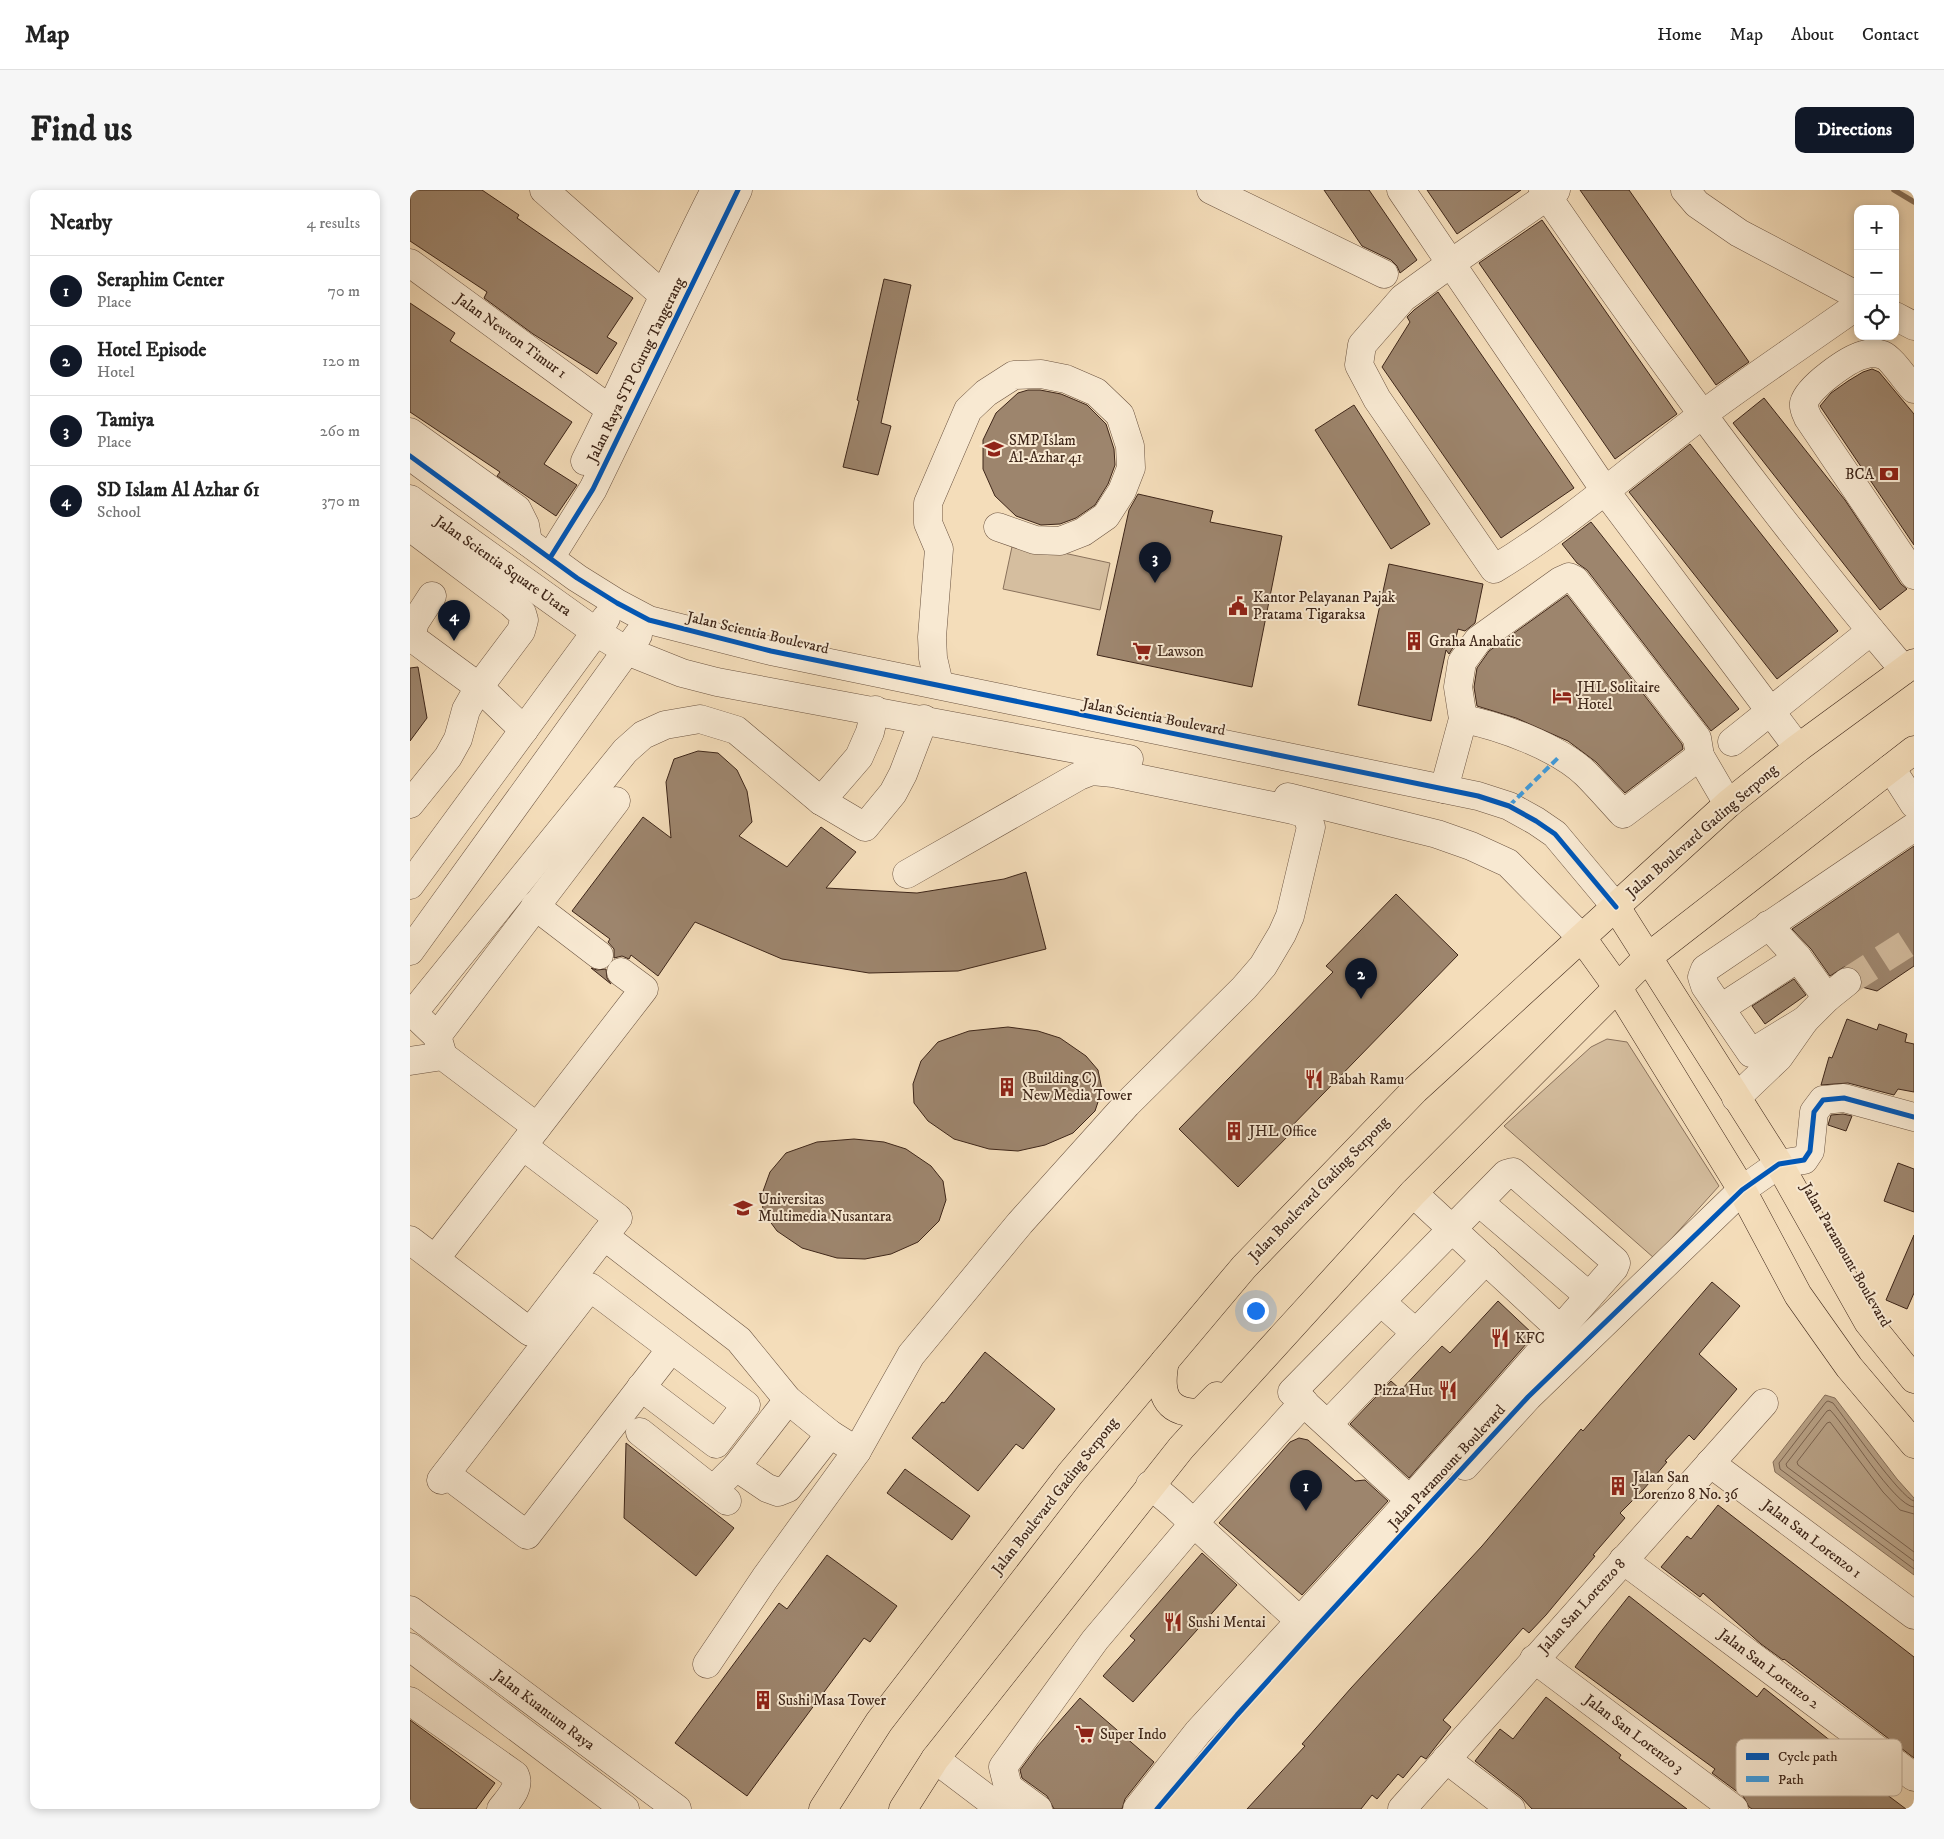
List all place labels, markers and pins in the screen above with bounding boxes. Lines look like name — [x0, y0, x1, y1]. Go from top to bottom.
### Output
place label: SMP Islam Al-Azhar 41 — [1009, 431, 1082, 467]
school or university icon: SMP Islam Al-Azhar 41 — [983, 438, 1005, 460]
bank icon: BCA — [1878, 463, 1900, 485]
place label: BCA — [1845, 465, 1874, 484]
pin: 3 — [1139, 542, 1171, 583]
place label: Kantor Pelayanan Pajak Pratama Tigaraksa — [1253, 588, 1396, 624]
public building icon: Kantor Pelayanan Pajak Pratama Tigaraksa — [1227, 595, 1249, 617]
pin: 4 — [438, 600, 470, 641]
building icon: Graha Anabatic — [1403, 630, 1425, 652]
place label: Graha Anabatic — [1429, 632, 1522, 651]
supermarket icon: Lawson — [1131, 640, 1153, 662]
place label: Lawson — [1157, 642, 1204, 661]
place label: JHL Solitaire Hotel — [1575, 678, 1660, 714]
hotel icon: JHL Solitaire Hotel — [1551, 685, 1573, 707]
pin: 2 — [1345, 958, 1377, 999]
restaurant icon: Babah Ramu — [1303, 1068, 1325, 1090]
place label: (Building C) New Media Tower — [1022, 1069, 1133, 1105]
place label: Babah Ramu — [1329, 1070, 1404, 1089]
building icon: (Building C) New Media Tower — [996, 1076, 1018, 1098]
building icon: JHL Office — [1223, 1120, 1245, 1142]
place label: JHL Office — [1247, 1122, 1317, 1141]
place label: Universitas Multimedia Nusantara — [758, 1190, 892, 1226]
school or university icon: Universitas Multimedia Nusantara — [732, 1197, 754, 1219]
restaurant icon: KFC — [1489, 1327, 1511, 1349]
place label: KFC — [1515, 1329, 1545, 1348]
restaurant icon: Pizza Hut — [1437, 1379, 1459, 1401]
place label: Pizza Hut — [1373, 1381, 1433, 1400]
place label: Jalan San Lorenzo 8 No. 36 — [1631, 1468, 1739, 1504]
pin: 1 — [1290, 1470, 1322, 1511]
building icon: Jalan San Lorenzo 8 No. 36 — [1607, 1475, 1629, 1497]
restaurant icon: Sushi Mentai — [1162, 1611, 1184, 1633]
place label: Sushi Mentai — [1188, 1613, 1266, 1632]
building icon: Sushi Masa Tower — [752, 1689, 774, 1711]
place label: Sushi Masa Tower — [778, 1691, 887, 1710]
supermarket icon: Super Indo — [1074, 1723, 1096, 1745]
place label: Super Indo — [1100, 1725, 1166, 1744]

